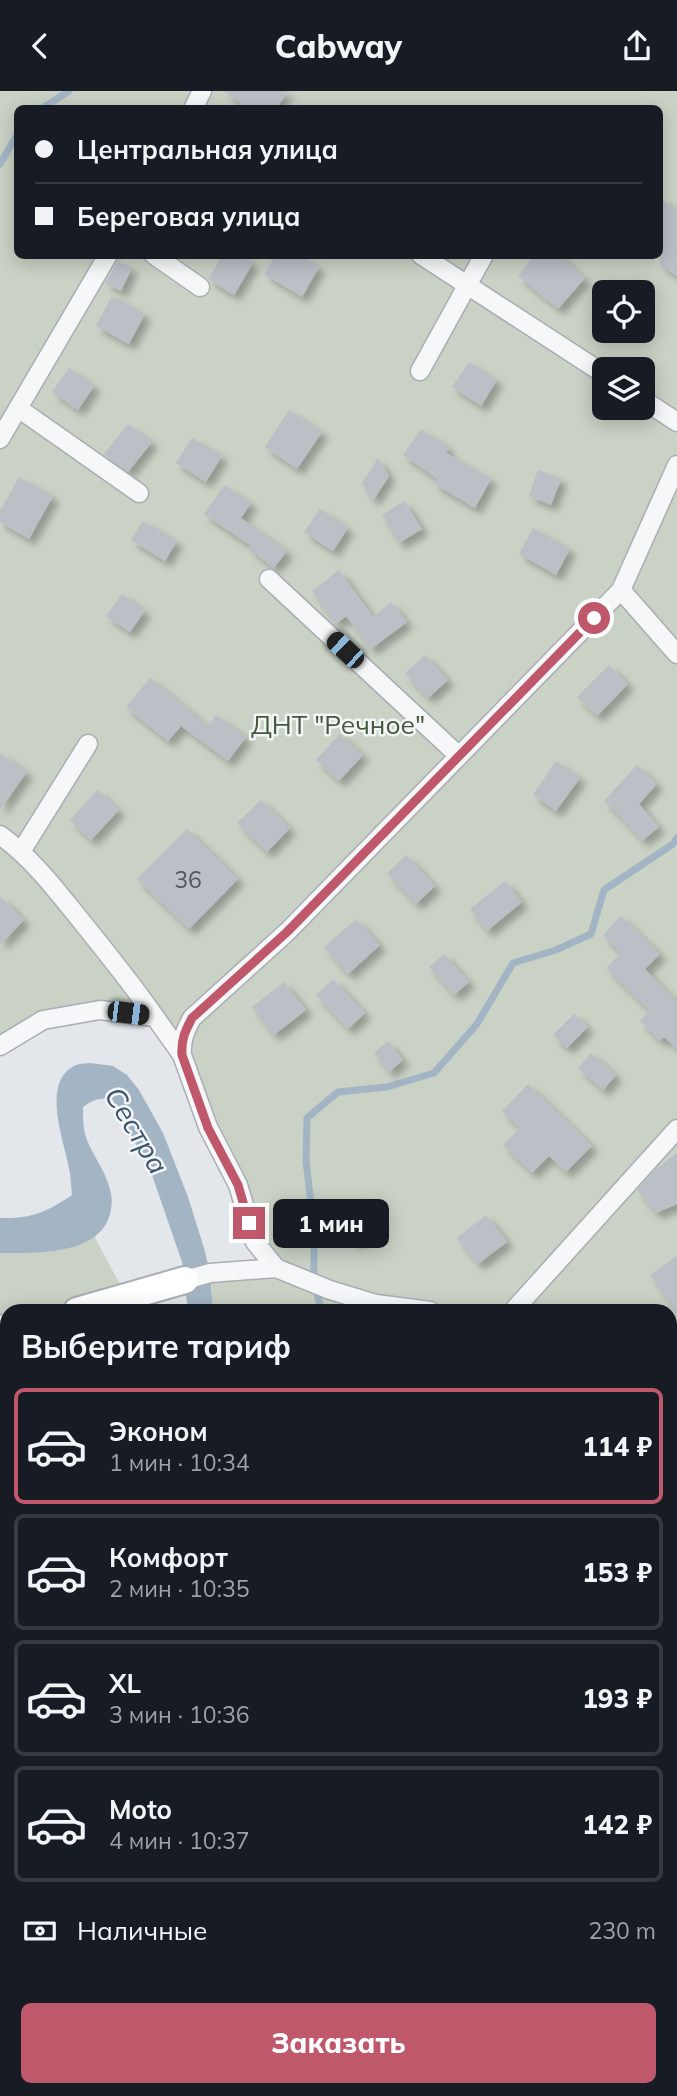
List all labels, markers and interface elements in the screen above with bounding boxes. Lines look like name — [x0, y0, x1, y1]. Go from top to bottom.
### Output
text: Cabway — [275, 26, 402, 66]
icon: back — [21, 27, 59, 65]
icon: share — [618, 27, 656, 65]
text: Центральная улица — [77, 133, 338, 166]
text: Береговая улица — [77, 200, 301, 233]
map controls — [592, 280, 655, 420]
button: locate — [592, 280, 655, 343]
button: layers — [592, 357, 655, 420]
route start — [578, 602, 610, 634]
car — [323, 628, 368, 672]
park label: ДНТ "Речное" — [251, 708, 425, 741]
house number: 36 — [174, 865, 202, 894]
car — [106, 1000, 151, 1026]
water label: Сестра — [97, 1080, 177, 1180]
callout: 1 мин — [274, 1199, 389, 1247]
route end — [233, 1207, 265, 1239]
text: 1 мин — [298, 1209, 364, 1238]
text: Выберите тариф — [21, 1326, 291, 1366]
icon: car — [25, 1415, 88, 1478]
text: Эконом — [109, 1415, 208, 1448]
text: 114 ₽ — [582, 1430, 652, 1463]
text: 1 мин · 10:34 — [109, 1448, 249, 1477]
icon: car — [25, 1541, 88, 1604]
text: Комфорт — [109, 1541, 228, 1574]
text: 153 ₽ — [582, 1556, 652, 1589]
text: 2 мин · 10:35 — [109, 1574, 249, 1603]
icon: car — [25, 1667, 88, 1730]
text: XL — [109, 1667, 141, 1700]
text: 193 ₽ — [582, 1682, 652, 1715]
text: 3 мин · 10:36 — [109, 1700, 249, 1729]
icon: car — [25, 1793, 88, 1856]
text: Moto — [109, 1793, 172, 1826]
text: 142 ₽ — [582, 1808, 652, 1841]
text: 4 мин · 10:37 — [109, 1826, 249, 1855]
icon: cash — [21, 1912, 59, 1950]
text: Наличные — [77, 1914, 207, 1947]
text: 230 m — [588, 1916, 656, 1945]
button: Заказать — [21, 2003, 656, 2083]

